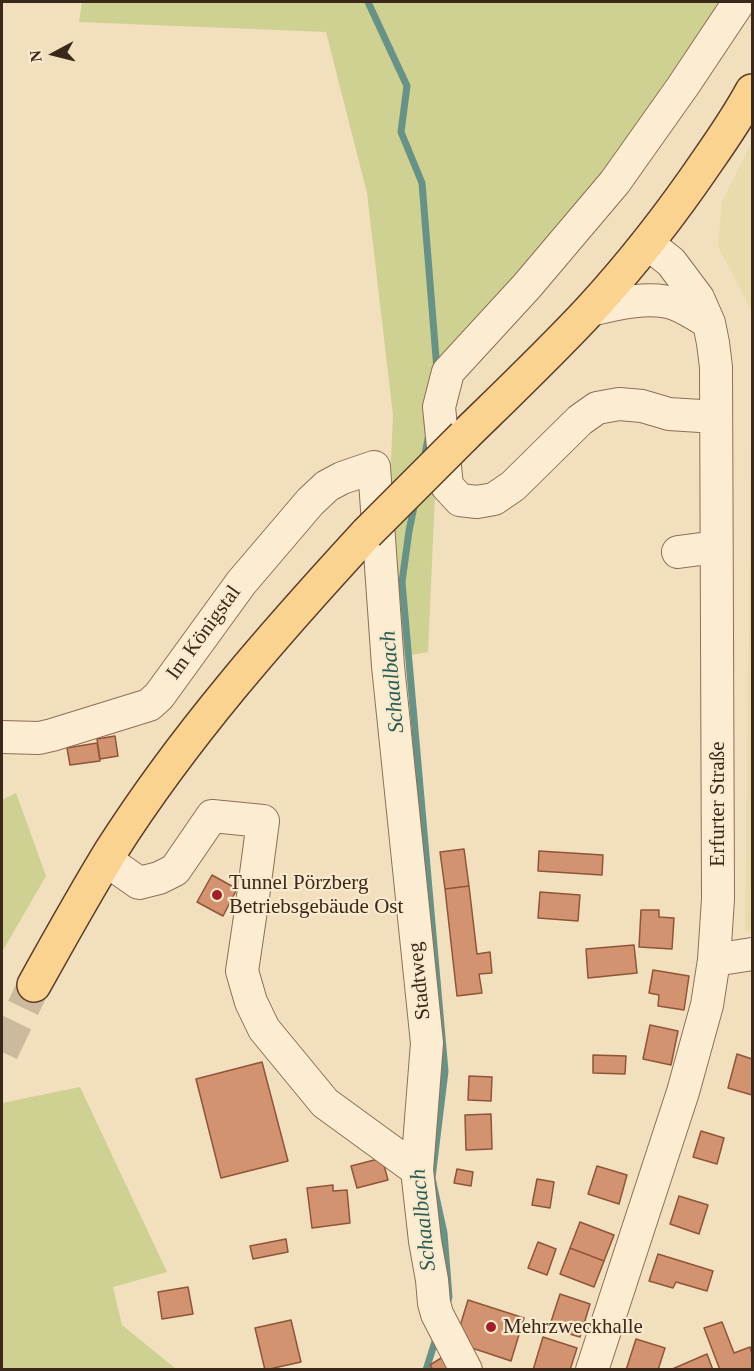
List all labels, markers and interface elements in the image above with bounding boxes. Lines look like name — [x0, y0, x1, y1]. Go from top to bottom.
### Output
north arrow — [24, 24, 84, 84]
text: N — [26, 49, 45, 63]
street label: Im Königstal — [161, 581, 247, 685]
water label: Schaalbach — [375, 630, 411, 734]
street label: Erfurter Straße — [705, 741, 731, 867]
place label: Tunnel Pörzberg Betriebsgebäude Ost — [229, 870, 403, 920]
marker: Tunnel Pörzberg Betriebsgebäude Ost — [210, 888, 224, 902]
street label: Stadtweg — [403, 941, 437, 1021]
water label: Schaalbach — [406, 1168, 442, 1272]
place label: Mehrzweckhalle — [503, 1314, 643, 1340]
marker: Mehrzweckhalle — [484, 1320, 498, 1334]

